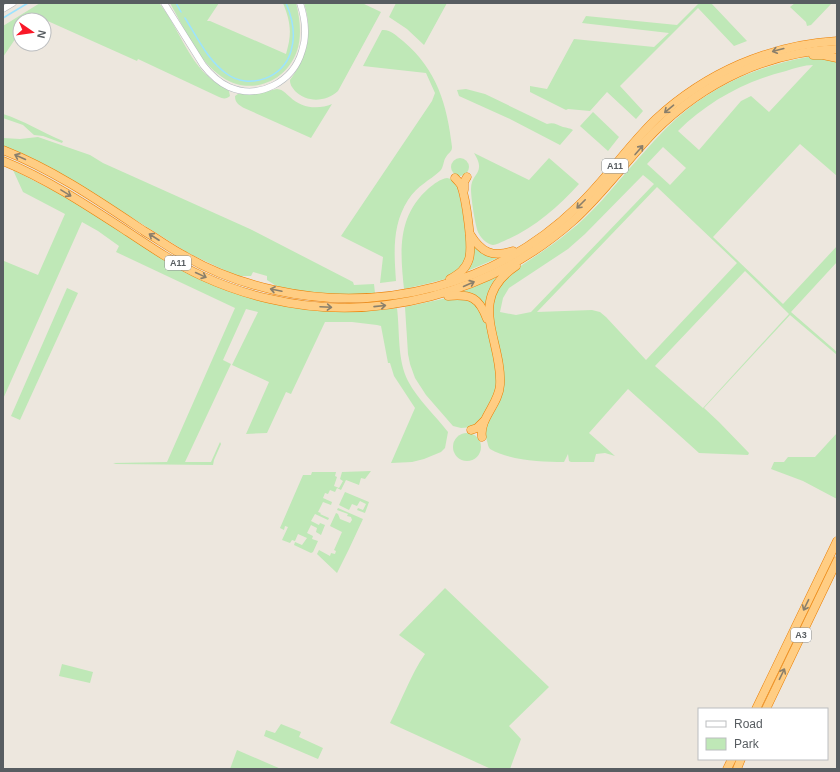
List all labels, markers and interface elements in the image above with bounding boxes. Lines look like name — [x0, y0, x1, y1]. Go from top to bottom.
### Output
north arrow — [12, 12, 52, 52]
text: N — [35, 29, 48, 40]
one-way arrow — [772, 47, 785, 54]
one-way arrow — [664, 104, 674, 113]
one-way arrow — [634, 145, 643, 155]
one-way arrow — [15, 153, 27, 161]
road number: A11 — [602, 159, 628, 173]
one-way arrow — [60, 190, 72, 198]
one-way arrow — [576, 199, 586, 209]
one-way arrow — [149, 233, 160, 241]
road number: A11 — [165, 256, 191, 270]
one-way arrow — [195, 272, 207, 279]
one-way arrow — [463, 280, 475, 287]
one-way arrow — [270, 286, 283, 294]
one-way arrow — [373, 302, 386, 310]
one-way arrow — [319, 304, 332, 311]
one-way arrow — [802, 599, 809, 611]
road number: A3 — [791, 628, 811, 642]
one-way arrow — [779, 668, 786, 680]
legend — [698, 708, 828, 760]
text: Road — [734, 717, 763, 731]
text: Park — [734, 737, 760, 751]

